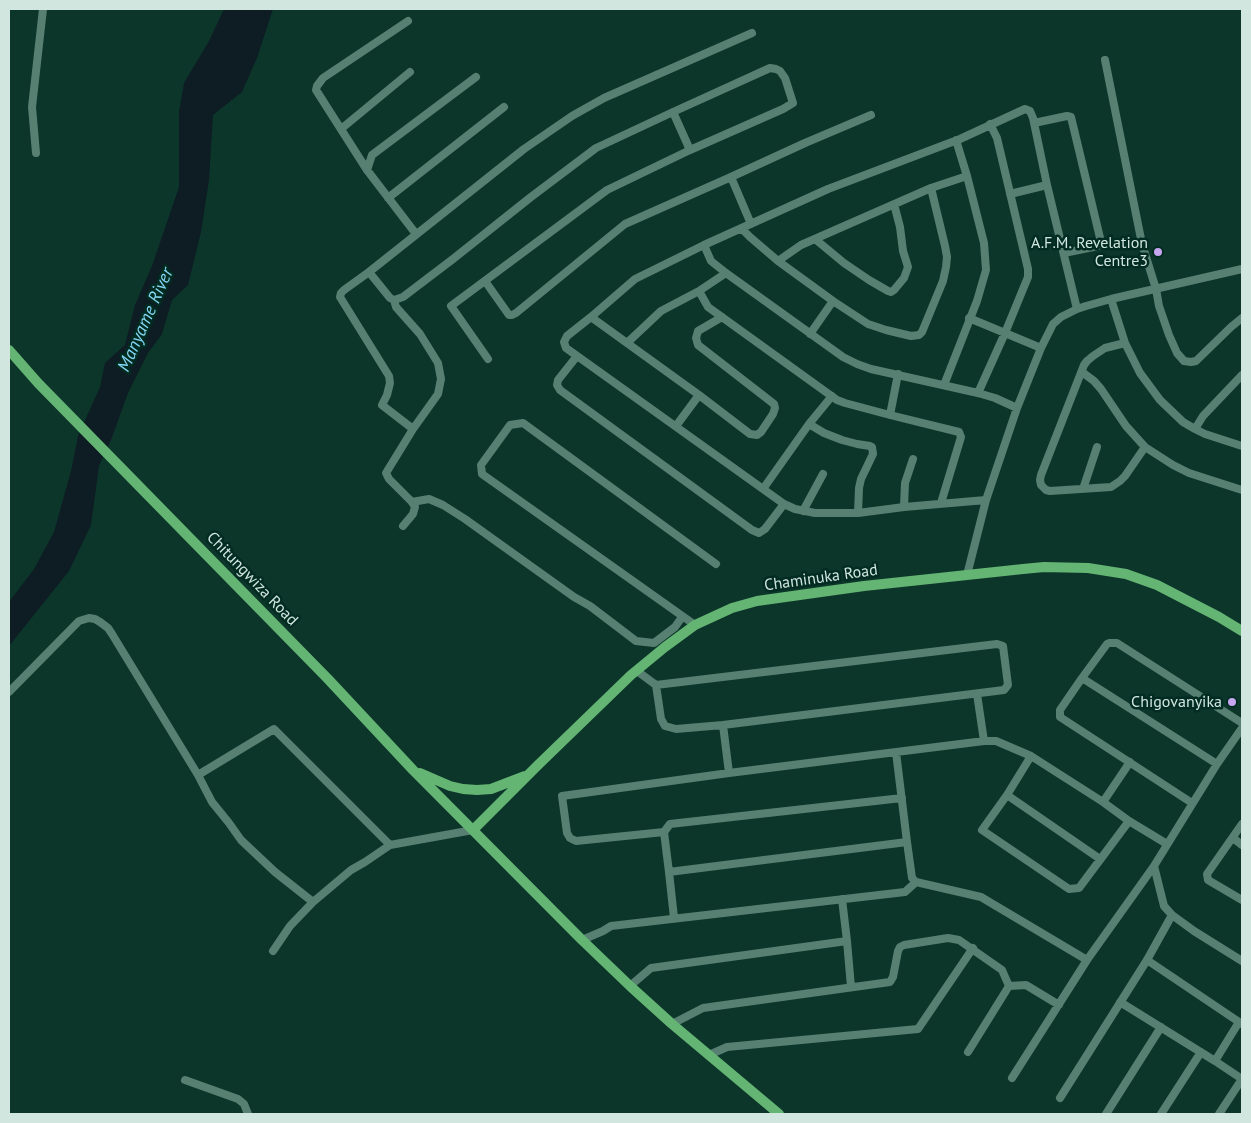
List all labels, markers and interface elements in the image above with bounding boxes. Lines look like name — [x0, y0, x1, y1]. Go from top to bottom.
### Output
place label: A.F.M. Revelation Centre3 — [1031, 233, 1148, 271]
marker: A.F.M. Revelation Centre3 — [1152, 246, 1164, 258]
water label: Manyame River — [113, 265, 179, 375]
street label: Chitungwiza Road — [202, 528, 302, 630]
street label: Chaminuka Road — [763, 561, 879, 595]
place label: Chigovanyika — [1131, 692, 1222, 712]
marker: Chigovanyika — [1226, 696, 1238, 708]

